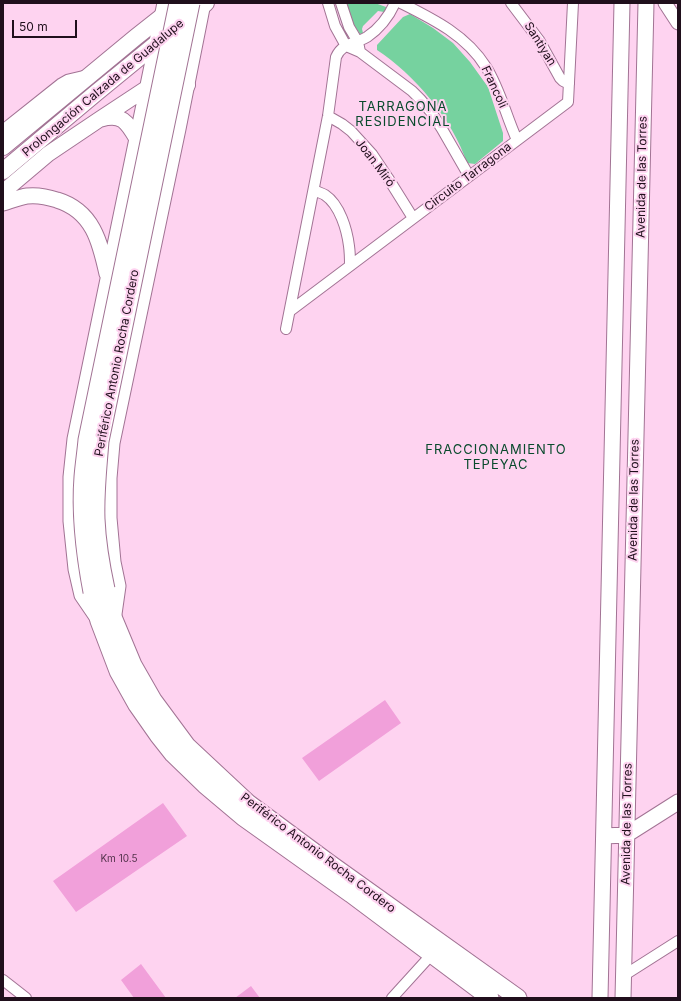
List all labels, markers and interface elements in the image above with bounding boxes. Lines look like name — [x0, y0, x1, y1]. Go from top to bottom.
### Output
scale bar — [14, 12, 79, 38]
street label: Prolongación Calzada de Guadalupe — [19, 16, 187, 160]
text: 50 m — [19, 19, 48, 34]
street label: Santiyan — [521, 19, 559, 69]
street label: Francoli — [478, 64, 510, 110]
district label: TARRAGONA RESIDENCIAL — [355, 99, 451, 130]
street label: Avenida de las Torres — [634, 116, 650, 238]
street label: Joan Miró — [352, 136, 398, 190]
street label: Circuito Tarragona — [422, 140, 514, 214]
street label: Periférico Antonio Rocha Cordero — [92, 268, 142, 458]
street label: Avenida de las Torres — [626, 439, 642, 561]
district label: FRACCIONAMIENTO TEPEYAC — [425, 442, 567, 473]
street label: Avenida de las Torres — [619, 763, 635, 885]
street label: Periférico Antonio Rocha Cordero — [238, 790, 398, 916]
house number: Km 10.5 — [100, 853, 138, 865]

